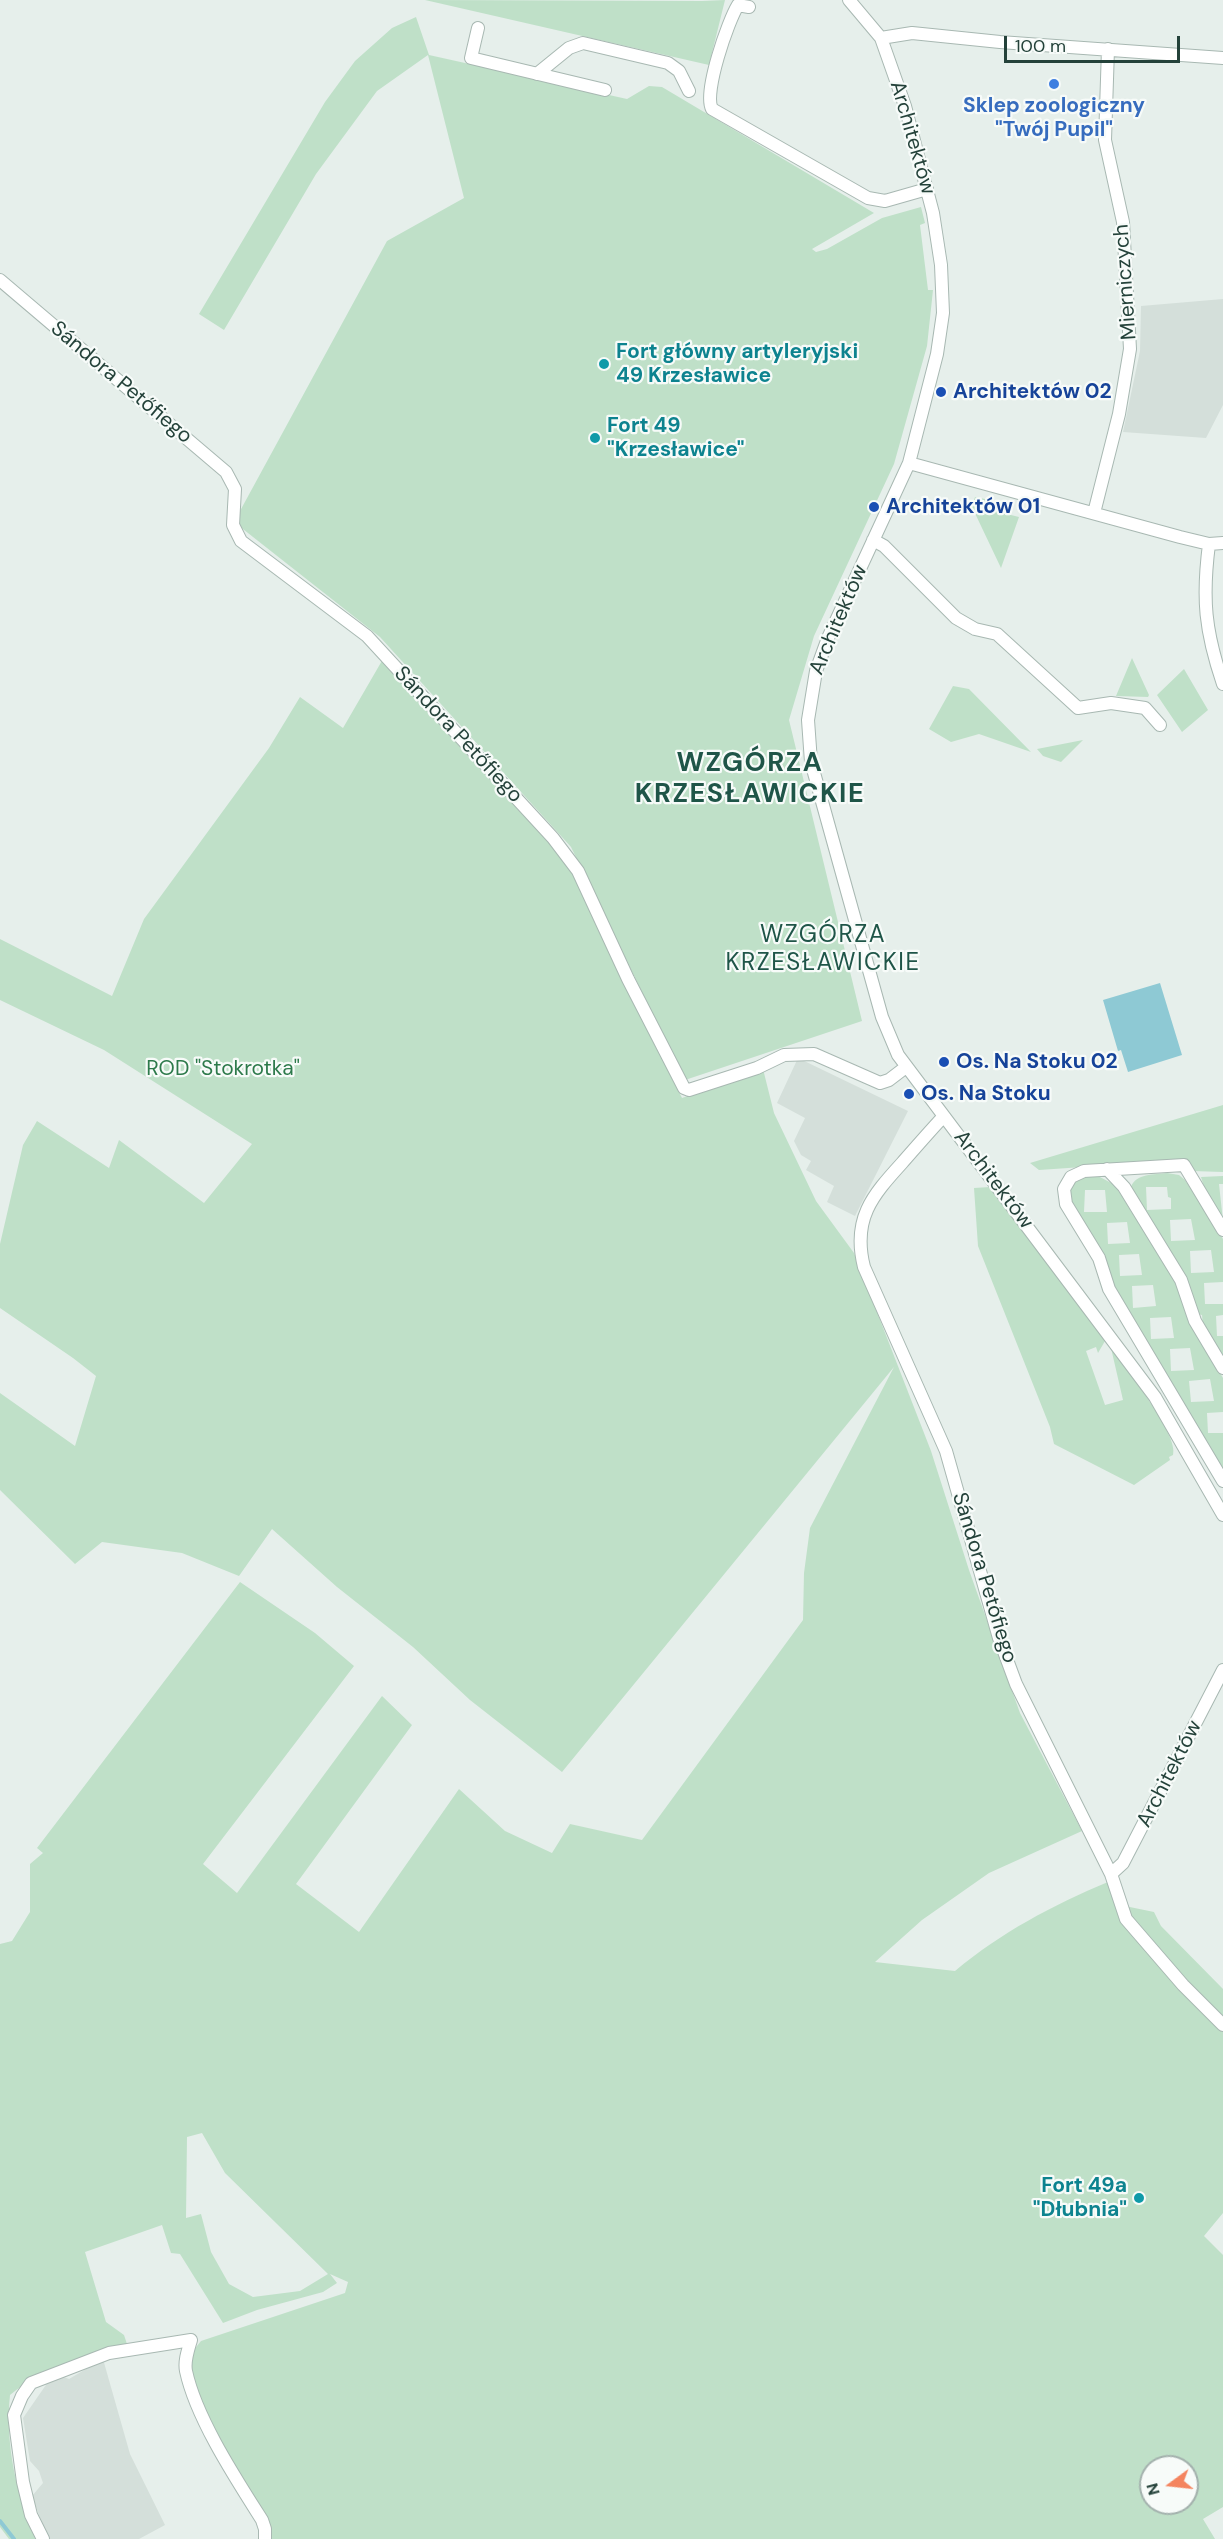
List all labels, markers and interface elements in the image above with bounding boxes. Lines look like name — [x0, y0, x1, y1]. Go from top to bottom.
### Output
scale bar — [1007, 24, 1182, 62]
text: 100 m — [1015, 34, 1066, 58]
marker: Sklep zoologiczny "Twój Pupil" — [1047, 77, 1061, 91]
street label: Architektów — [884, 78, 940, 198]
place label: Sklep zoologiczny "Twój Pupil" — [963, 93, 1145, 143]
street label: Mierniczych — [1109, 223, 1143, 341]
street label: Sándora Petőfiego — [45, 316, 197, 450]
place label: Fort główny artyleryjski 49 Krzesławice — [616, 339, 858, 389]
marker: Fort główny artyleryjski 49 Krzesławice — [597, 357, 611, 371]
place label: Architektów 02 — [953, 379, 1112, 405]
marker: Architektów 02 — [934, 385, 948, 399]
place label: Fort 49 "Krzesławice" — [607, 413, 744, 463]
marker: Fort 49 "Krzesławice" — [588, 431, 602, 445]
place label: Architektów 01 — [886, 494, 1040, 520]
marker: Architektów 01 — [867, 500, 881, 514]
street label: Architektów — [805, 561, 873, 679]
street label: Sándora Petőfiego — [388, 662, 528, 808]
district label: WZGÓRZA KRZESŁAWICKIE — [635, 748, 865, 811]
district label: WZGÓRZA KRZESŁAWICKIE — [725, 922, 921, 978]
place label: Os. Na Stoku 02 — [956, 1049, 1118, 1075]
marker: Os. Na Stoku 02 — [937, 1055, 951, 1069]
park label: ROD "Stokrotka" — [146, 1056, 300, 1082]
place label: Os. Na Stoku — [921, 1081, 1051, 1107]
marker: Os. Na Stoku — [902, 1087, 916, 1101]
street label: Architektów — [948, 1126, 1038, 1234]
street label: Sándora Petőfiego — [946, 1490, 1022, 1666]
street label: Architektów — [1132, 1716, 1208, 1832]
place label: Fort 49a "Dłubnia" — [1033, 2173, 1127, 2223]
marker: Fort 49a "Dłubnia" — [1132, 2191, 1146, 2205]
north arrow — [1139, 2455, 1199, 2515]
text: N — [1141, 2481, 1165, 2498]

